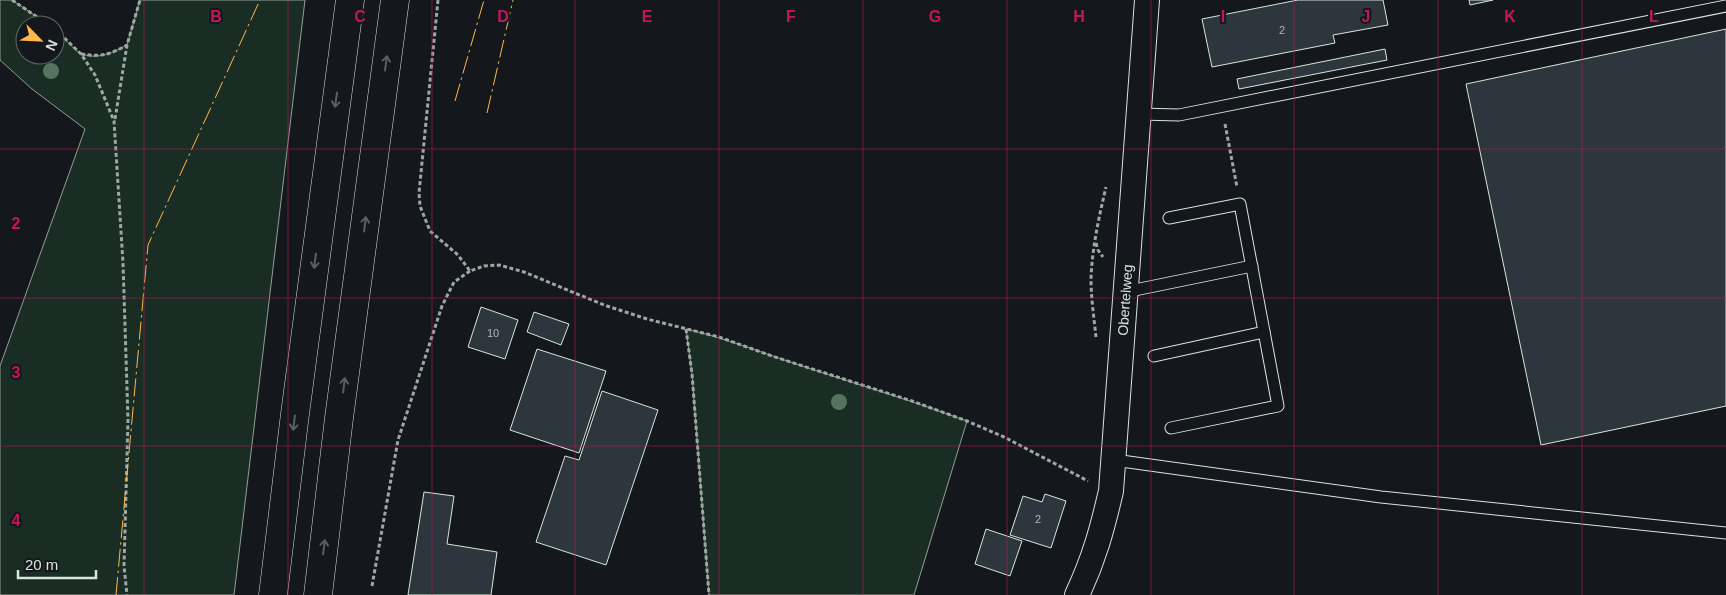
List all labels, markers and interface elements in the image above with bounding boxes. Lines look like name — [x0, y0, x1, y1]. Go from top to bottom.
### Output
text: B — [210, 8, 222, 25]
text: C — [354, 8, 366, 25]
text: D — [497, 8, 509, 25]
text: E — [642, 8, 653, 25]
text: F — [786, 8, 796, 25]
text: G — [929, 8, 941, 25]
text: H — [1073, 8, 1085, 25]
text: I — [1221, 8, 1225, 25]
text: J — [1362, 8, 1370, 25]
text: K — [1504, 8, 1516, 25]
text: L — [1649, 8, 1659, 25]
north arrow — [15, 15, 65, 65]
house number: 2 — [1279, 24, 1285, 36]
text: N — [43, 37, 61, 53]
one-way arrow — [381, 55, 391, 71]
one-way arrow — [331, 92, 341, 108]
text: 2 — [12, 215, 21, 232]
one-way arrow — [360, 217, 370, 233]
one-way arrow — [310, 253, 320, 269]
street label: Obertelweg — [1115, 264, 1135, 336]
house number: 10 — [487, 327, 499, 339]
text: 3 — [12, 364, 21, 381]
one-way arrow — [339, 378, 349, 394]
one-way arrow — [289, 414, 299, 430]
text: 4 — [12, 512, 21, 529]
house number: 2 — [1035, 513, 1041, 525]
one-way arrow — [319, 539, 329, 555]
scale bar — [18, 548, 95, 580]
text: 20 m — [25, 556, 58, 573]

